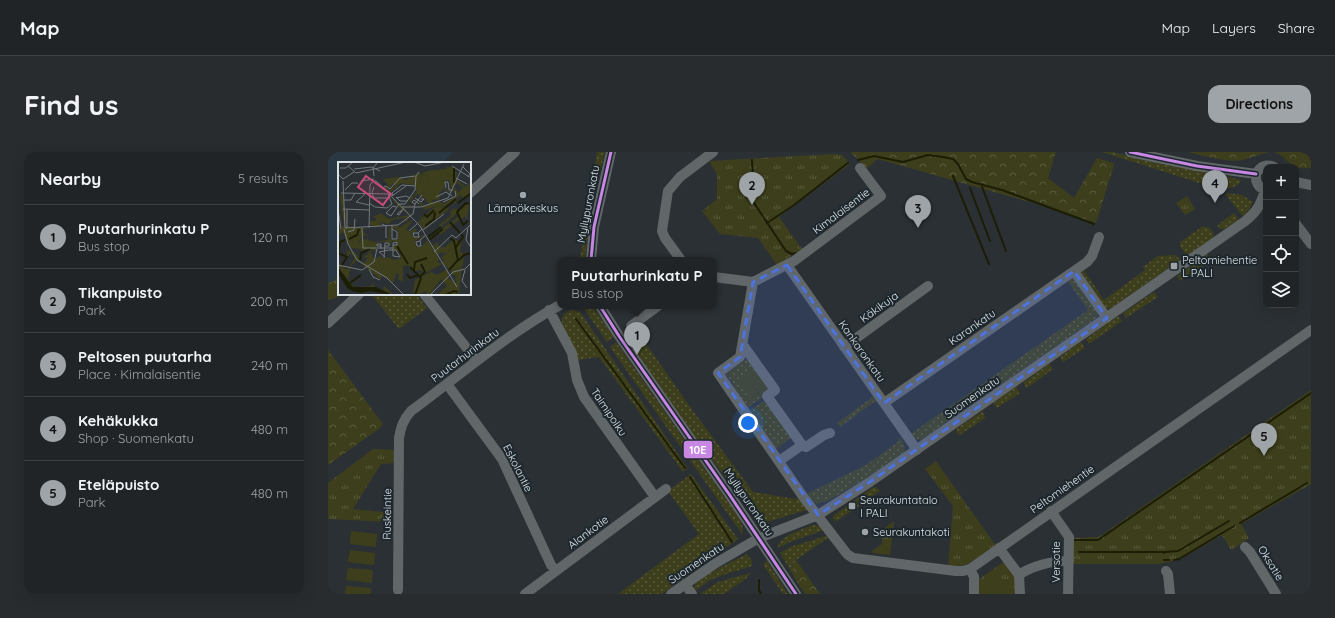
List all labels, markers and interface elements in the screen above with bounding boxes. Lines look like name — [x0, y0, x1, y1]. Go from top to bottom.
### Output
text: Map — [20, 16, 59, 40]
text: Map — [1161, 19, 1190, 37]
text: Layers — [1212, 19, 1256, 37]
text: Share — [1278, 19, 1315, 37]
button: Directions — [1208, 85, 1311, 123]
text: Find us — [24, 87, 118, 122]
inset map — [338, 162, 471, 295]
street label: Myllypuronkatu — [574, 164, 602, 244]
map controls — [1263, 164, 1299, 308]
button: + — [1263, 164, 1299, 200]
text: Nearby — [40, 168, 101, 189]
text: 5 results — [238, 170, 288, 186]
pin: 4 — [1202, 170, 1228, 203]
pin: 2 — [739, 172, 765, 205]
street label: Kimalaisentie — [810, 185, 872, 237]
marker: Lämpökeskus — [518, 190, 528, 200]
pin: 3 — [905, 195, 931, 228]
button: − — [1263, 200, 1299, 236]
place label: Lämpökeskus — [488, 201, 558, 215]
text: Puutarhurinkatu P — [78, 219, 209, 238]
text: 1 — [50, 229, 56, 245]
text: 120 m — [253, 229, 288, 245]
button: locate — [1263, 236, 1299, 272]
text: Bus stop — [78, 238, 130, 254]
place label: Peltomiehentie L PALI — [1182, 253, 1257, 280]
popup — [557, 257, 717, 309]
marker: Peltomiehentie L PALI — [1169, 261, 1179, 271]
text: Puutarhurinkatu P — [571, 266, 703, 285]
button: layers — [1263, 272, 1299, 308]
text: Tikanpuisto — [78, 283, 162, 302]
text: Bus stop — [571, 285, 623, 301]
street label: Käkikuja — [857, 288, 901, 326]
text: 2 — [49, 293, 57, 309]
text: 200 m — [250, 293, 288, 309]
text: Park — [78, 302, 106, 318]
street label: Karankatu — [946, 306, 998, 348]
street label: Kankaronkatu — [835, 317, 889, 385]
pin: 1 — [624, 322, 650, 355]
street label: Puutarhurinkatu — [428, 325, 502, 385]
text: Peltosen puutarha — [78, 347, 212, 366]
text: 3 — [50, 357, 56, 373]
text: 240 m — [251, 357, 288, 373]
text: Place · Kimalaisentie — [78, 366, 201, 382]
street label: Suomenkatu — [942, 373, 1002, 421]
street label: Taimipolku — [588, 385, 630, 439]
text: Kehäkukka — [78, 411, 158, 430]
your location — [738, 413, 758, 433]
text: 4 — [49, 421, 57, 437]
text: 480 m — [251, 421, 288, 437]
pin: 5 — [1251, 423, 1277, 456]
text: Shop · Suomenkatu — [78, 430, 194, 446]
line badge: 10E — [683, 440, 713, 459]
street label: Eskolantie — [500, 442, 536, 494]
text: 10E — [689, 443, 707, 457]
street label: Peltomiehentie — [1027, 462, 1097, 516]
street label: Myllypuronkatu — [721, 465, 777, 539]
text: Eteläpuisto — [78, 475, 159, 494]
text: 5 — [49, 485, 57, 501]
text: 480 m — [251, 485, 288, 501]
street label: Ruskeintie — [380, 488, 394, 540]
place label: Seurakuntatalo I PALI — [860, 493, 938, 520]
text: Park — [78, 494, 106, 510]
marker: Seurakuntatalo I PALI — [847, 501, 857, 511]
street label: Alankotie — [565, 512, 611, 552]
place label: Seurakuntakoti — [873, 525, 950, 539]
marker: Seurakuntakoti — [860, 527, 870, 537]
street label: Suomenkatu — [665, 539, 727, 587]
street label: Versotie — [1049, 541, 1063, 583]
street label: Oksatie — [1255, 543, 1287, 583]

